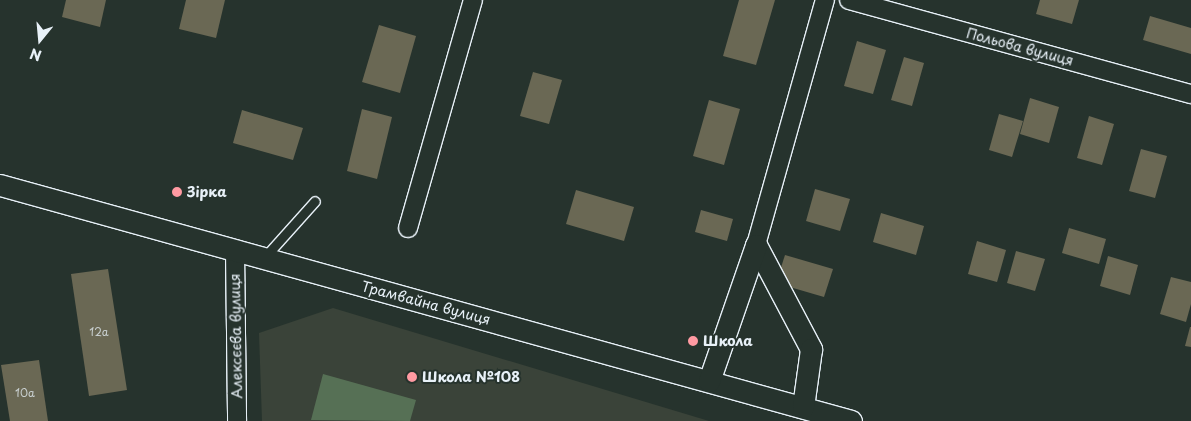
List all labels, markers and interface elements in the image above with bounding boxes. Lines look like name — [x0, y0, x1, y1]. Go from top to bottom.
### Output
north arrow — [15, 15, 65, 65]
street label: Польова вулиця — [964, 25, 1076, 69]
text: N — [27, 43, 44, 66]
place label: Зірка — [187, 184, 227, 200]
marker: Зірка — [171, 186, 183, 198]
street label: Алексєєва вулиця — [227, 273, 245, 399]
street label: Трамвайна вулиця — [359, 278, 493, 328]
house number: 12а — [89, 325, 109, 339]
place label: Школа — [703, 333, 753, 349]
marker: Школа — [687, 335, 699, 347]
place label: Школа №108 — [422, 369, 520, 385]
marker: Школа №108 — [406, 371, 418, 383]
house number: 10а — [15, 386, 35, 400]

